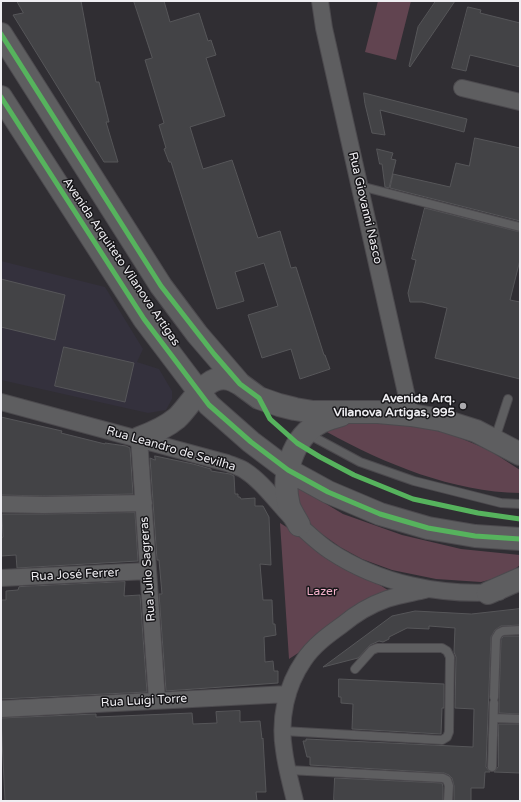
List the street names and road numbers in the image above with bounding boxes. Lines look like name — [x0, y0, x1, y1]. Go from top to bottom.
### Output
street label: Rua Giovanni Nasco — [345, 151, 385, 265]
street label: Avenida Arquiteto Vilanova Artigas — [59, 175, 183, 349]
street label: Rua Leandro de Sevilha — [105, 424, 237, 474]
street label: Rua Julio Sagreras — [137, 516, 159, 622]
street label: Rua José Ferrer — [31, 565, 119, 585]
street label: Rua Luigi Torre — [101, 692, 187, 710]

